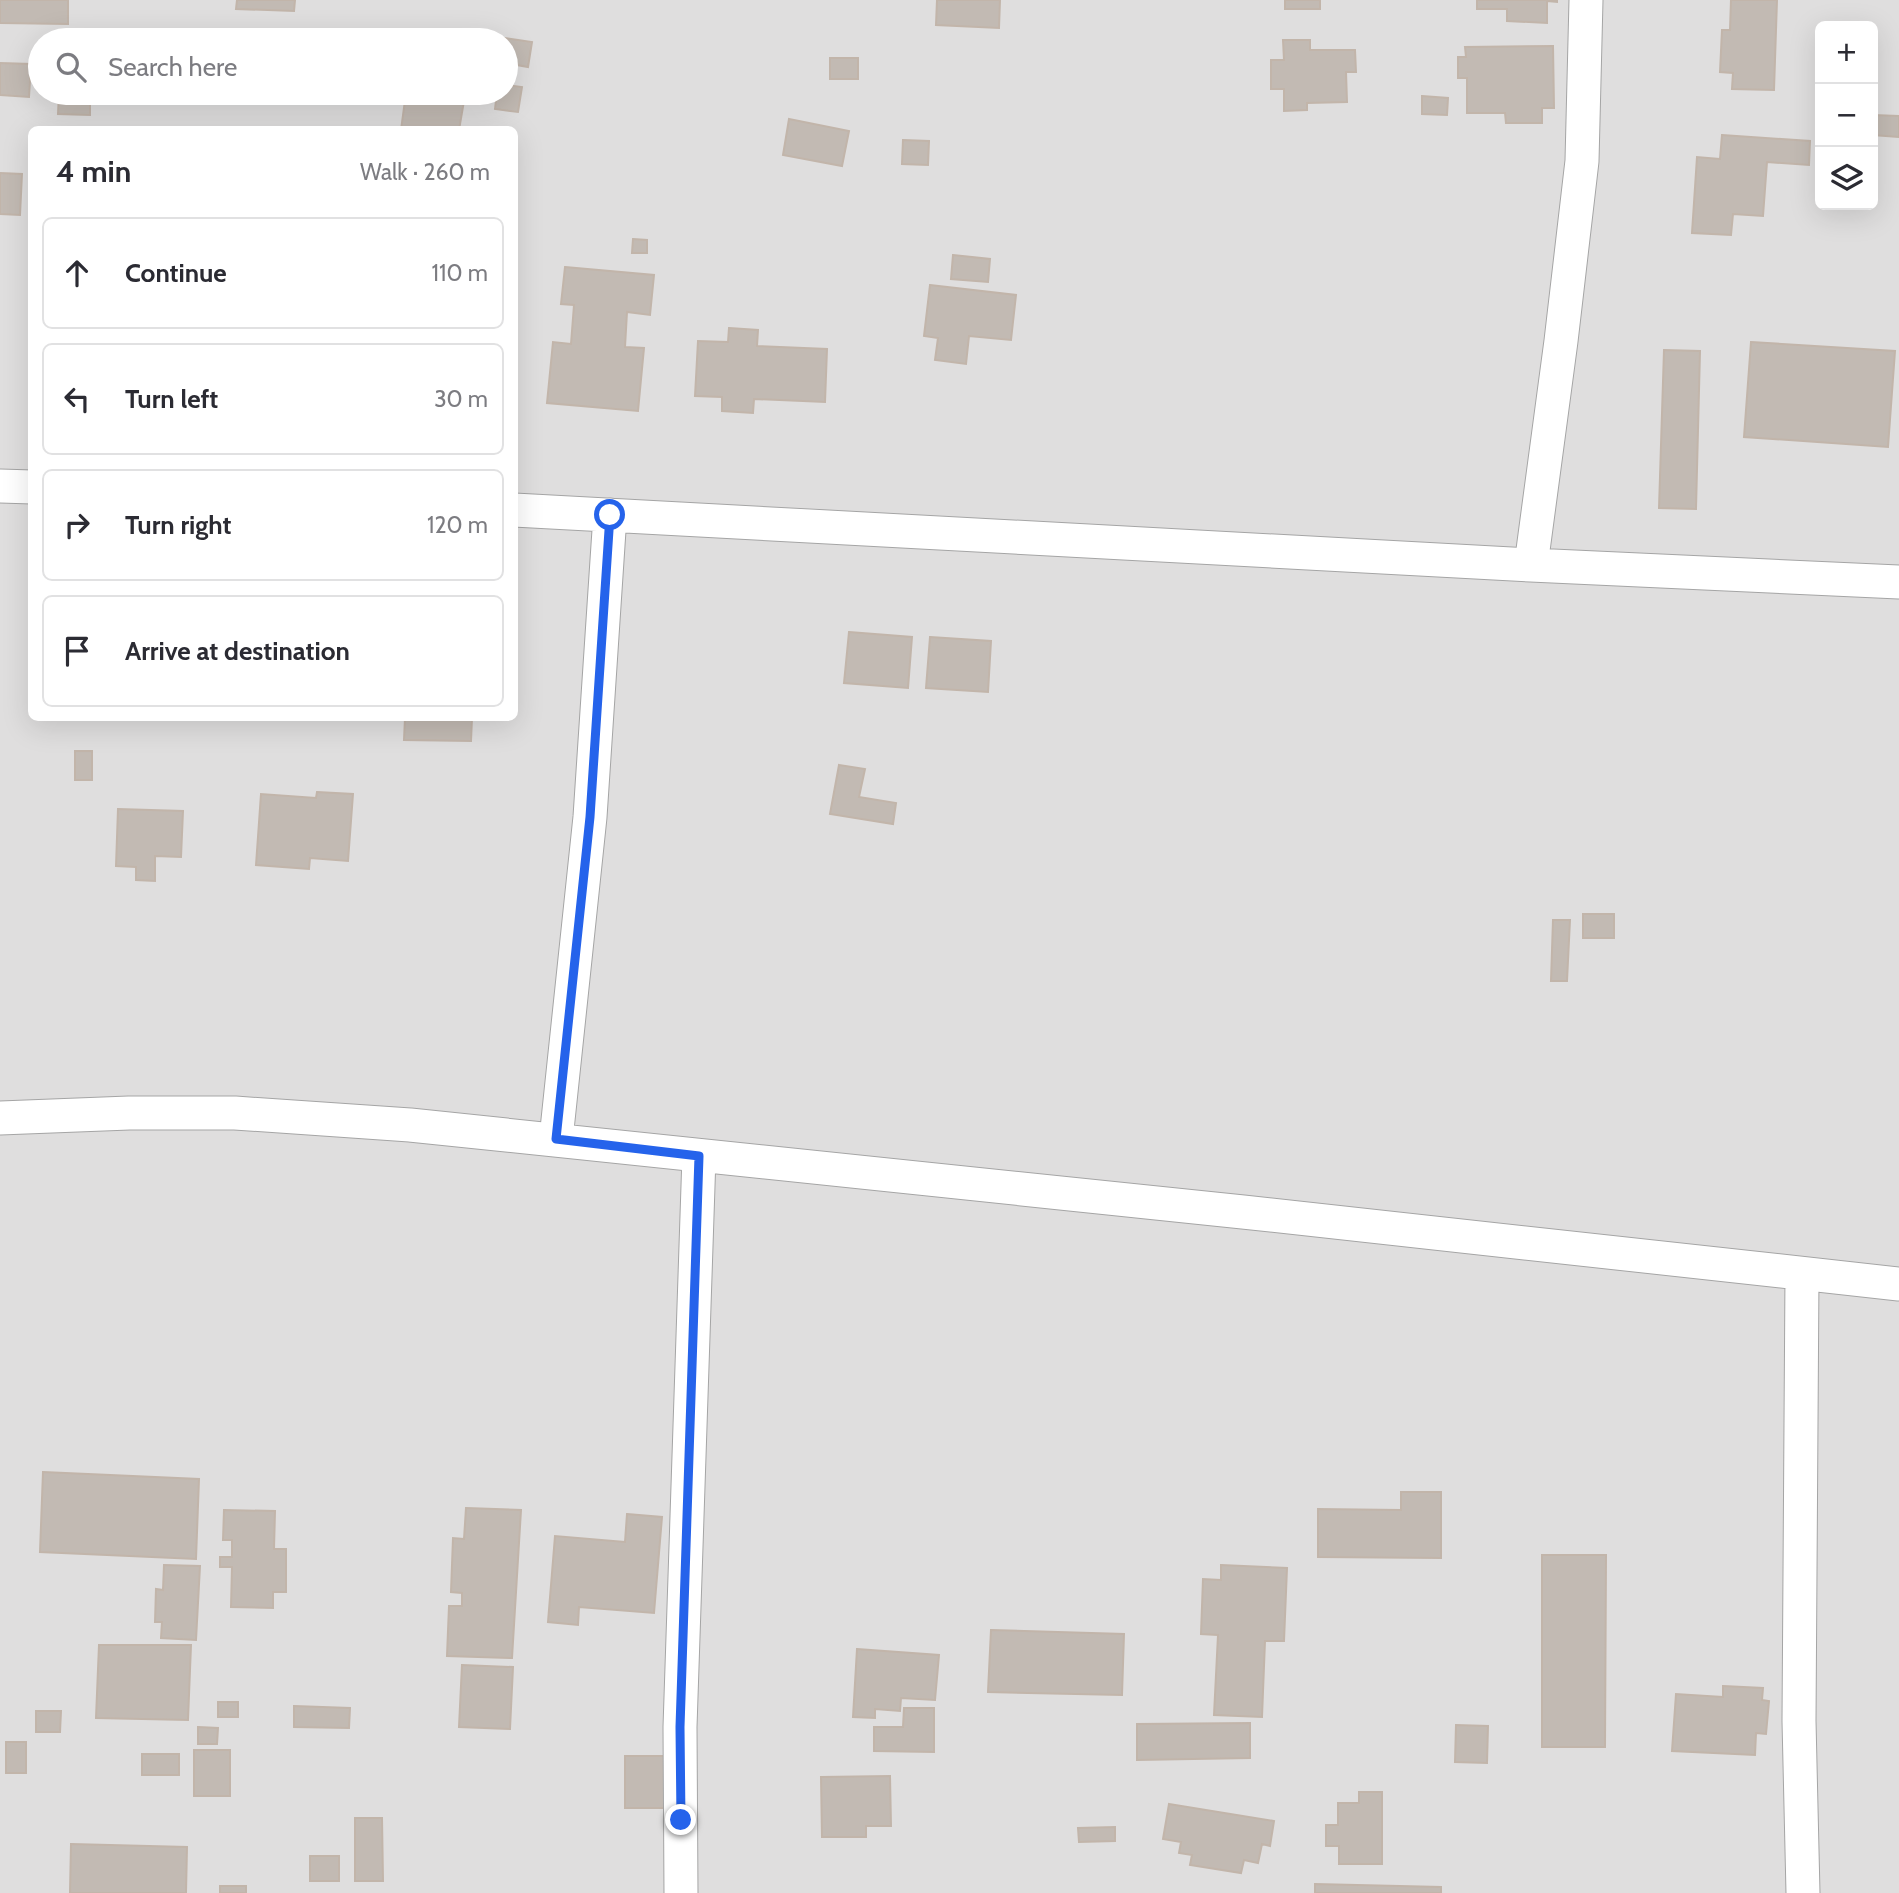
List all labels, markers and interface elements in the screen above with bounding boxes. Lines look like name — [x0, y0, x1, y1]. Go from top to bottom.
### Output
map controls — [1815, 21, 1878, 210]
button: + — [1815, 21, 1878, 84]
search box — [28, 28, 518, 105]
icon: search — [52, 48, 90, 86]
text: Search here — [108, 51, 237, 83]
button: − — [1815, 84, 1878, 147]
button: layers — [1815, 147, 1878, 210]
text: 4 min — [56, 153, 131, 190]
text: Walk · 260 m — [360, 158, 490, 186]
icon: ahead — [58, 254, 96, 292]
text: Continue — [125, 257, 227, 289]
text: 110 m — [432, 259, 488, 287]
icon: left — [58, 380, 96, 418]
text: Turn left — [125, 383, 218, 415]
text: 30 m — [434, 385, 488, 413]
route start — [594, 499, 625, 530]
icon: right — [58, 506, 96, 544]
text: Turn right — [125, 509, 231, 541]
text: 120 m — [427, 511, 488, 539]
icon: arrive — [58, 632, 96, 670]
text: Arrive at destination — [125, 635, 350, 667]
route end — [665, 1804, 696, 1835]

